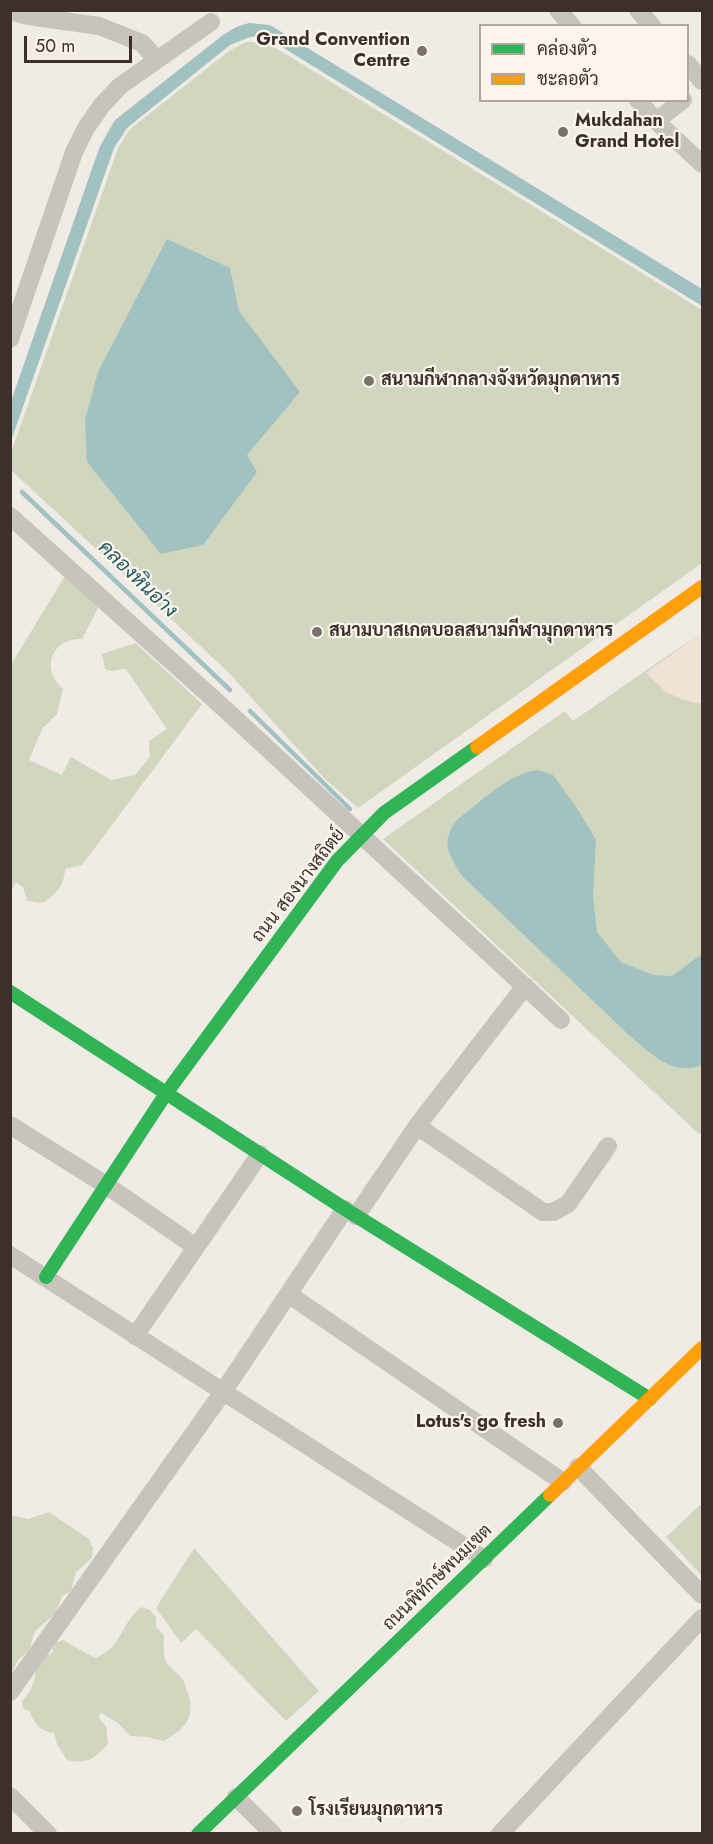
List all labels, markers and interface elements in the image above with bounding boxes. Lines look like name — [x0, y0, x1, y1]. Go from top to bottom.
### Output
scale bar — [27, 24, 135, 62]
legend — [479, 24, 689, 102]
place label: Grand Convention Centre — [256, 30, 410, 72]
text: 50 m — [35, 33, 75, 59]
text: คล่องตัว — [537, 36, 597, 62]
marker: Grand Convention Centre — [415, 44, 429, 58]
text: ชะลอตัว — [537, 66, 599, 92]
place label: Mukdahan Grand Hotel — [575, 111, 679, 154]
marker: Mukdahan Grand Hotel — [556, 125, 570, 139]
place label: สนามกีฬากลางจังหวัดมุกดาหาร — [381, 370, 620, 392]
marker: สนามกีฬากลางจังหวัดมุกดาหาร — [362, 374, 376, 388]
water label: คลองหินอ่าง — [93, 536, 181, 624]
place label: สนามบาสเกตบอลสนามกีฬามุกดาหาร — [329, 621, 613, 643]
marker: สนามบาสเกตบอลสนามกีฬามุกดาหาร — [310, 625, 324, 639]
street label: ถนน สองนางสถิตย์ — [248, 825, 350, 947]
place label: Lotus's go fresh — [416, 1412, 546, 1434]
marker: Lotus's go fresh — [551, 1416, 565, 1430]
street label: ถนนพิทักษ์พนมเขต — [379, 1520, 497, 1636]
place label: โรงเรียนมุกดาหาร — [309, 1800, 443, 1822]
marker: โรงเรียนมุกดาหาร — [290, 1804, 304, 1818]

